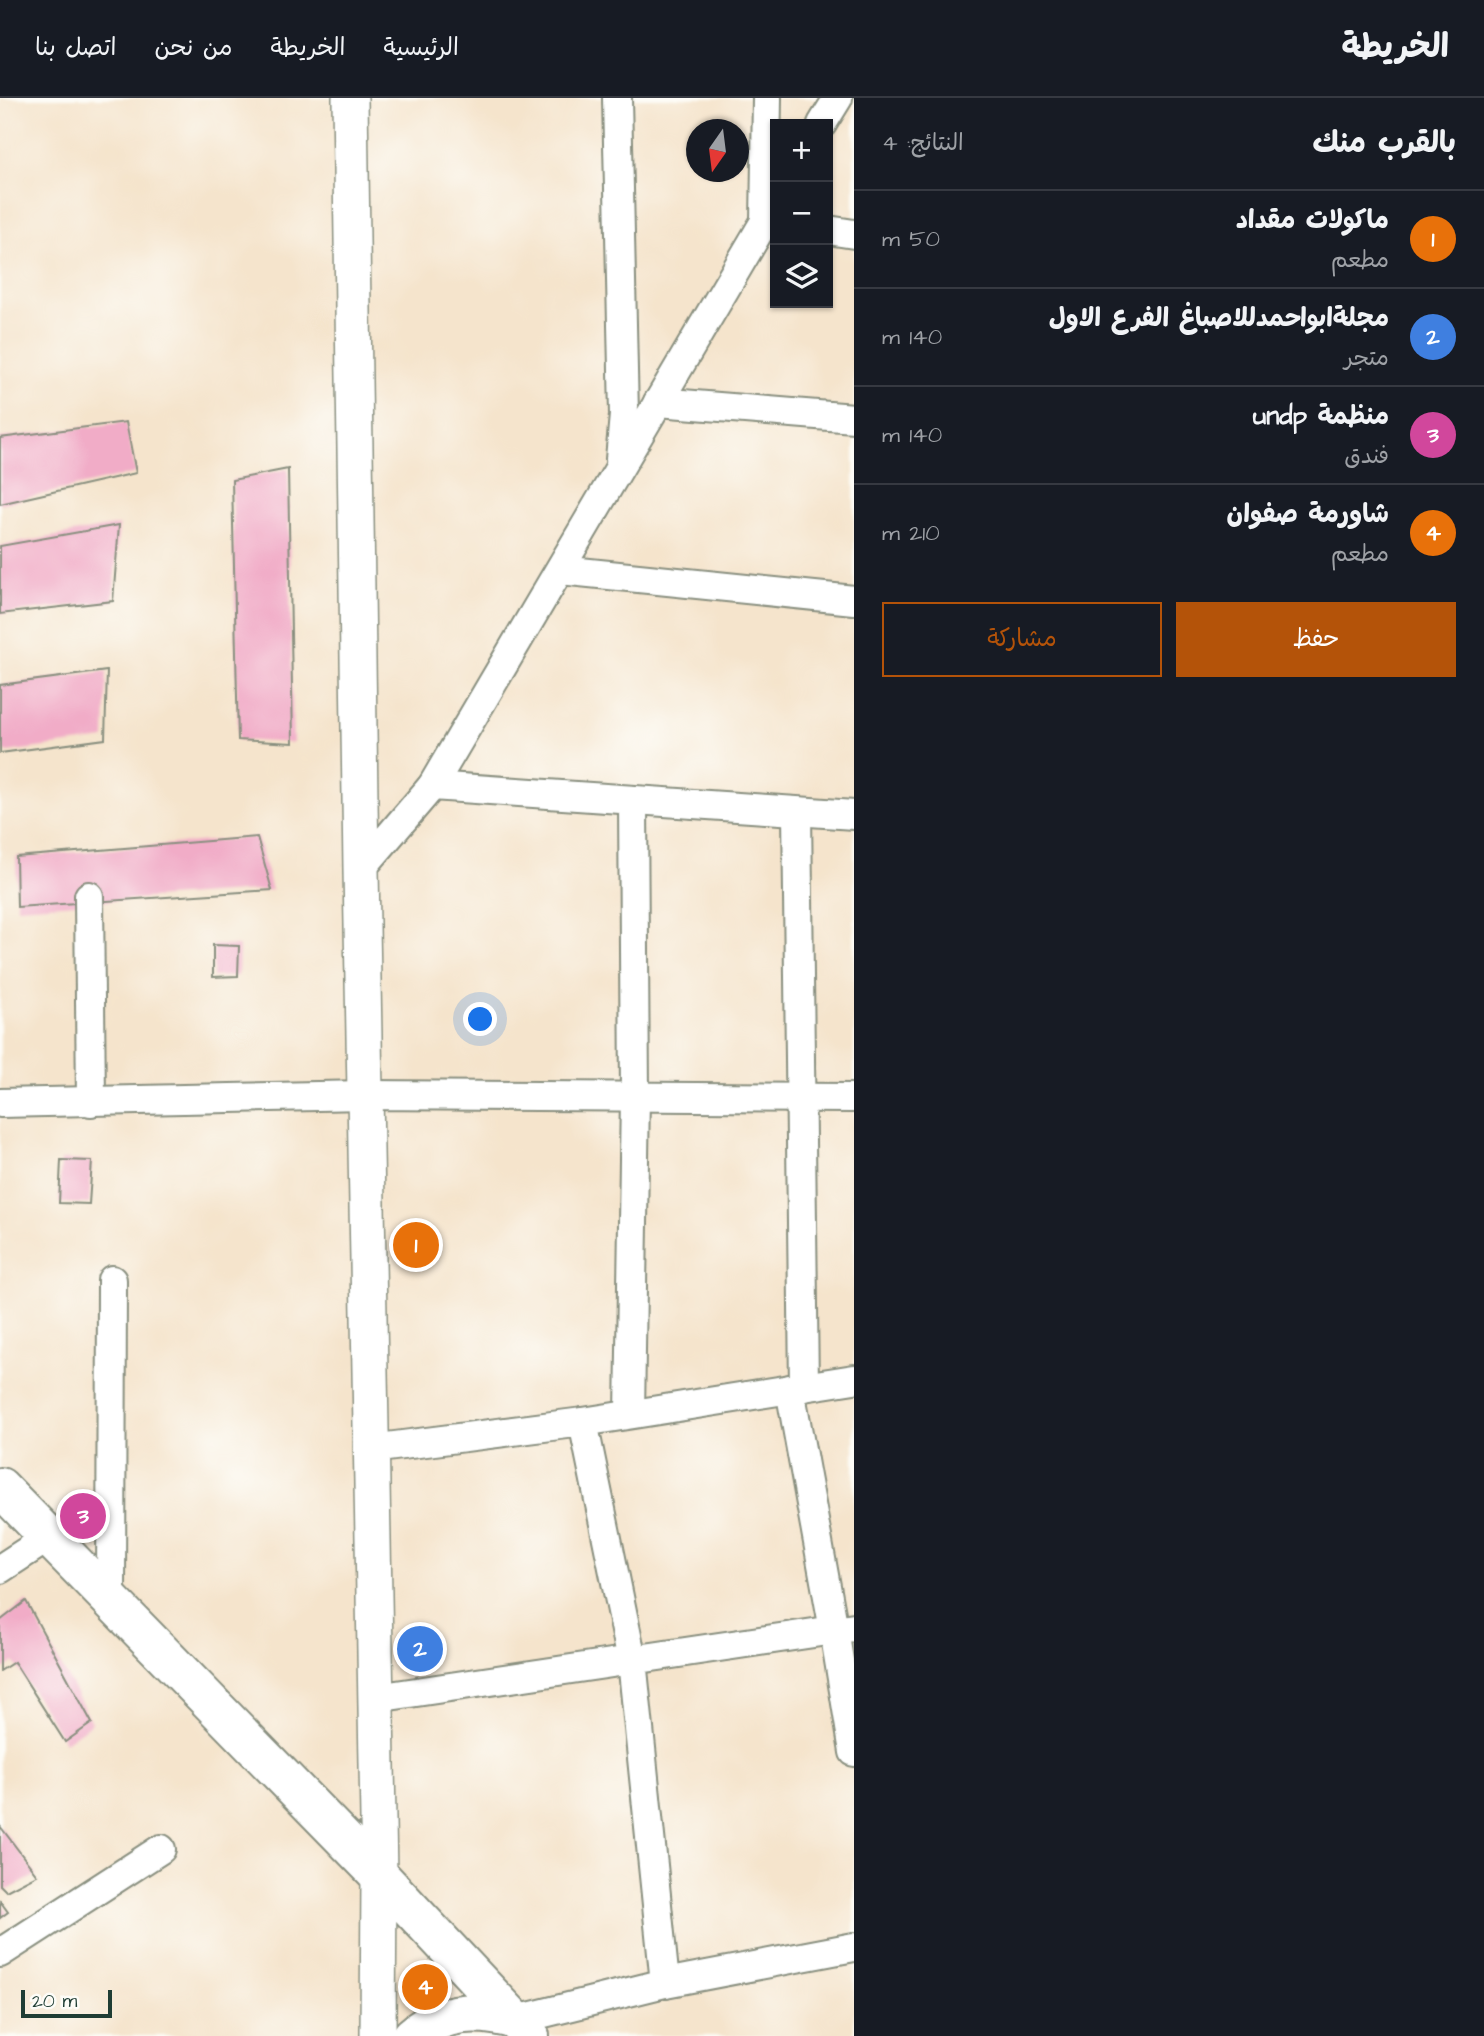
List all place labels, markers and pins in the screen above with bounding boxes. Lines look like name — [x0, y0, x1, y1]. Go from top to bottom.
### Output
pin: 1 — [393, 1219, 439, 1271]
pin: 3 — [60, 1490, 106, 1542]
pin: 2 — [397, 1623, 443, 1675]
pin: 4 — [402, 1961, 448, 2013]

